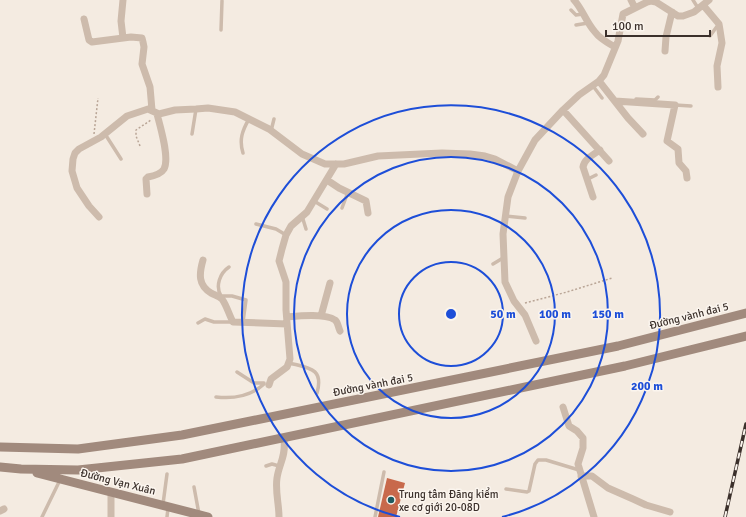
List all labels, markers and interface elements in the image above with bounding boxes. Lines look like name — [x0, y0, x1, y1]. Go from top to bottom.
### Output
scale bar — [606, 12, 710, 38]
text: 100 m — [612, 19, 644, 34]
street label: Đường vành đai 5 — [648, 300, 730, 332]
centre of rings — [444, 307, 458, 321]
text: 50 m — [490, 307, 516, 322]
text: 100 m — [539, 307, 571, 322]
text: 150 m — [592, 307, 624, 322]
street label: Đường vành đai 5 — [332, 371, 414, 399]
text: 200 m — [631, 379, 663, 394]
street label: Đường Vạn Xuân — [79, 466, 157, 498]
place label: Trung tâm Đăng kiểm xe cơ giới 20-08D — [399, 487, 499, 514]
marker: Trung tâm Đăng kiểm xe cơ giới 20-08D — [386, 495, 396, 505]

